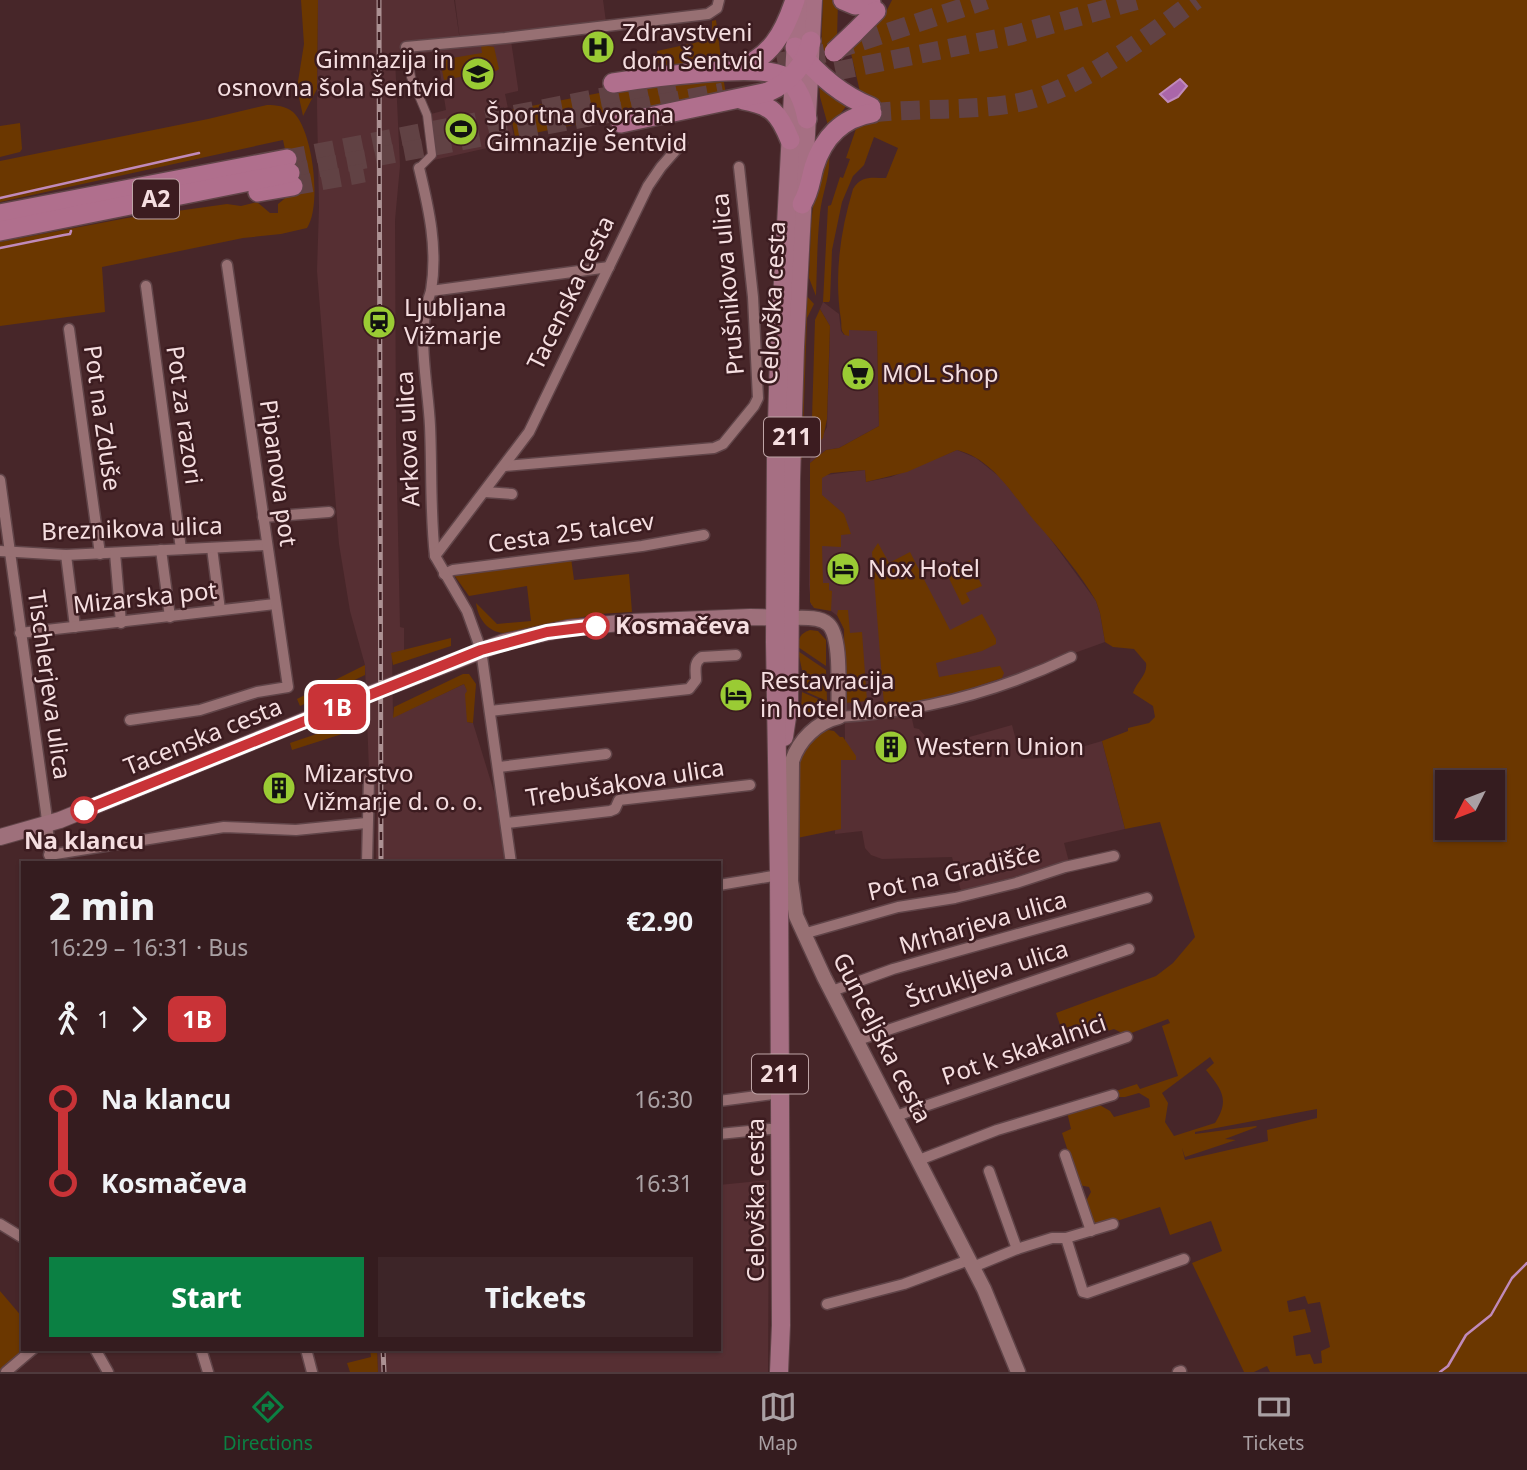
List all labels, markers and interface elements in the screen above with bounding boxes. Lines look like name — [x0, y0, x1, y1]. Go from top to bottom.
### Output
place label: Zdravstveni dom Šentvid — [622, 15, 763, 76]
hospital icon: Zdravstveni dom Šentvid — [579, 28, 617, 66]
place label: Gimnazija in osnovna šola Šentvid — [217, 42, 454, 103]
school or university icon: Gimnazija in osnovna šola Šentvid — [459, 55, 497, 93]
place label: Športna dvorana Gimnazije Šentvid — [486, 97, 687, 158]
sports icon: Športna dvorana Gimnazije Šentvid — [442, 110, 480, 148]
road number: A2 — [133, 180, 179, 218]
street label: Prušnikova ulica — [702, 192, 751, 377]
street label: Tacenska cesta — [518, 210, 621, 375]
street label: Celovška cesta — [751, 220, 792, 386]
place label: Ljubljana Vižmarje — [404, 290, 507, 351]
station icon: Ljubljana Vižmarje — [360, 303, 398, 341]
street label: Pot na Zduše — [77, 343, 130, 493]
street label: Pot za razori — [159, 343, 212, 486]
supermarket icon: MOL Shop — [839, 355, 877, 393]
place label: MOL Shop — [882, 356, 999, 389]
street label: Arkova ulica — [386, 370, 427, 508]
street label: Pipanova pot — [253, 397, 306, 549]
road number: 211 — [764, 418, 820, 457]
street label: Cesta 25 talcev — [486, 503, 657, 559]
street label: Breznikova ulica — [41, 508, 223, 547]
hotel icon: Nox Hotel — [824, 550, 862, 588]
place label: Nox Hotel — [868, 551, 980, 584]
street label: Mizarska pot — [71, 573, 219, 620]
street label: Tischlerjeva ulica — [21, 588, 80, 781]
place label: Kosmačeva — [615, 608, 750, 641]
marker: Kosmačeva — [583, 613, 609, 639]
place label: Restavracija in hotel Morea — [760, 663, 924, 724]
hotel icon: Restavracija in hotel Morea — [717, 676, 755, 714]
line badge: 1B — [306, 684, 368, 730]
street label: Tacenska cesta — [119, 689, 286, 782]
text: 1B — [322, 690, 352, 723]
building icon: Western Union — [872, 728, 910, 766]
place label: Western Union — [916, 729, 1084, 762]
street label: Trebušakova ulica — [523, 750, 726, 814]
place label: Mizarstvo Vižmarje d. o. o. — [304, 756, 483, 817]
building icon: Mizarstvo Vižmarje d. o. o. — [260, 769, 298, 807]
north arrow — [1435, 770, 1505, 840]
map controls — [1435, 770, 1505, 840]
marker: Na klancu — [71, 797, 97, 823]
place label: Na klancu — [24, 823, 144, 856]
street label: Pot na Gradišče — [864, 836, 1043, 907]
text: 2 min — [49, 879, 155, 931]
street label: Mrharjeva ulica — [895, 882, 1070, 961]
text: €2.90 — [626, 903, 693, 939]
text: 16:29 – 16:31 · Bus — [49, 931, 248, 963]
street label: Štrukljeva ulica — [901, 931, 1072, 1014]
street label: Gunceljska cesta — [826, 946, 941, 1128]
icon: walk — [49, 1000, 87, 1038]
icon: forward — [120, 1000, 158, 1038]
text: 1B — [182, 1002, 212, 1035]
text: 1 — [97, 1003, 110, 1035]
street label: Pot k skakalnici — [937, 1005, 1110, 1092]
road number: 211 — [752, 1054, 808, 1093]
text: Na klancu — [101, 1081, 231, 1117]
text: 16:30 — [634, 1083, 693, 1115]
street label: Celovška cesta — [738, 1118, 771, 1282]
text: Kosmačeva — [101, 1165, 247, 1201]
text: 16:31 — [634, 1167, 693, 1199]
button: Start — [49, 1257, 364, 1337]
button: Tickets — [378, 1257, 693, 1337]
tab: Directions — [223, 1388, 313, 1456]
tab: Map — [758, 1388, 798, 1456]
tab: Tickets — [1243, 1388, 1304, 1456]

